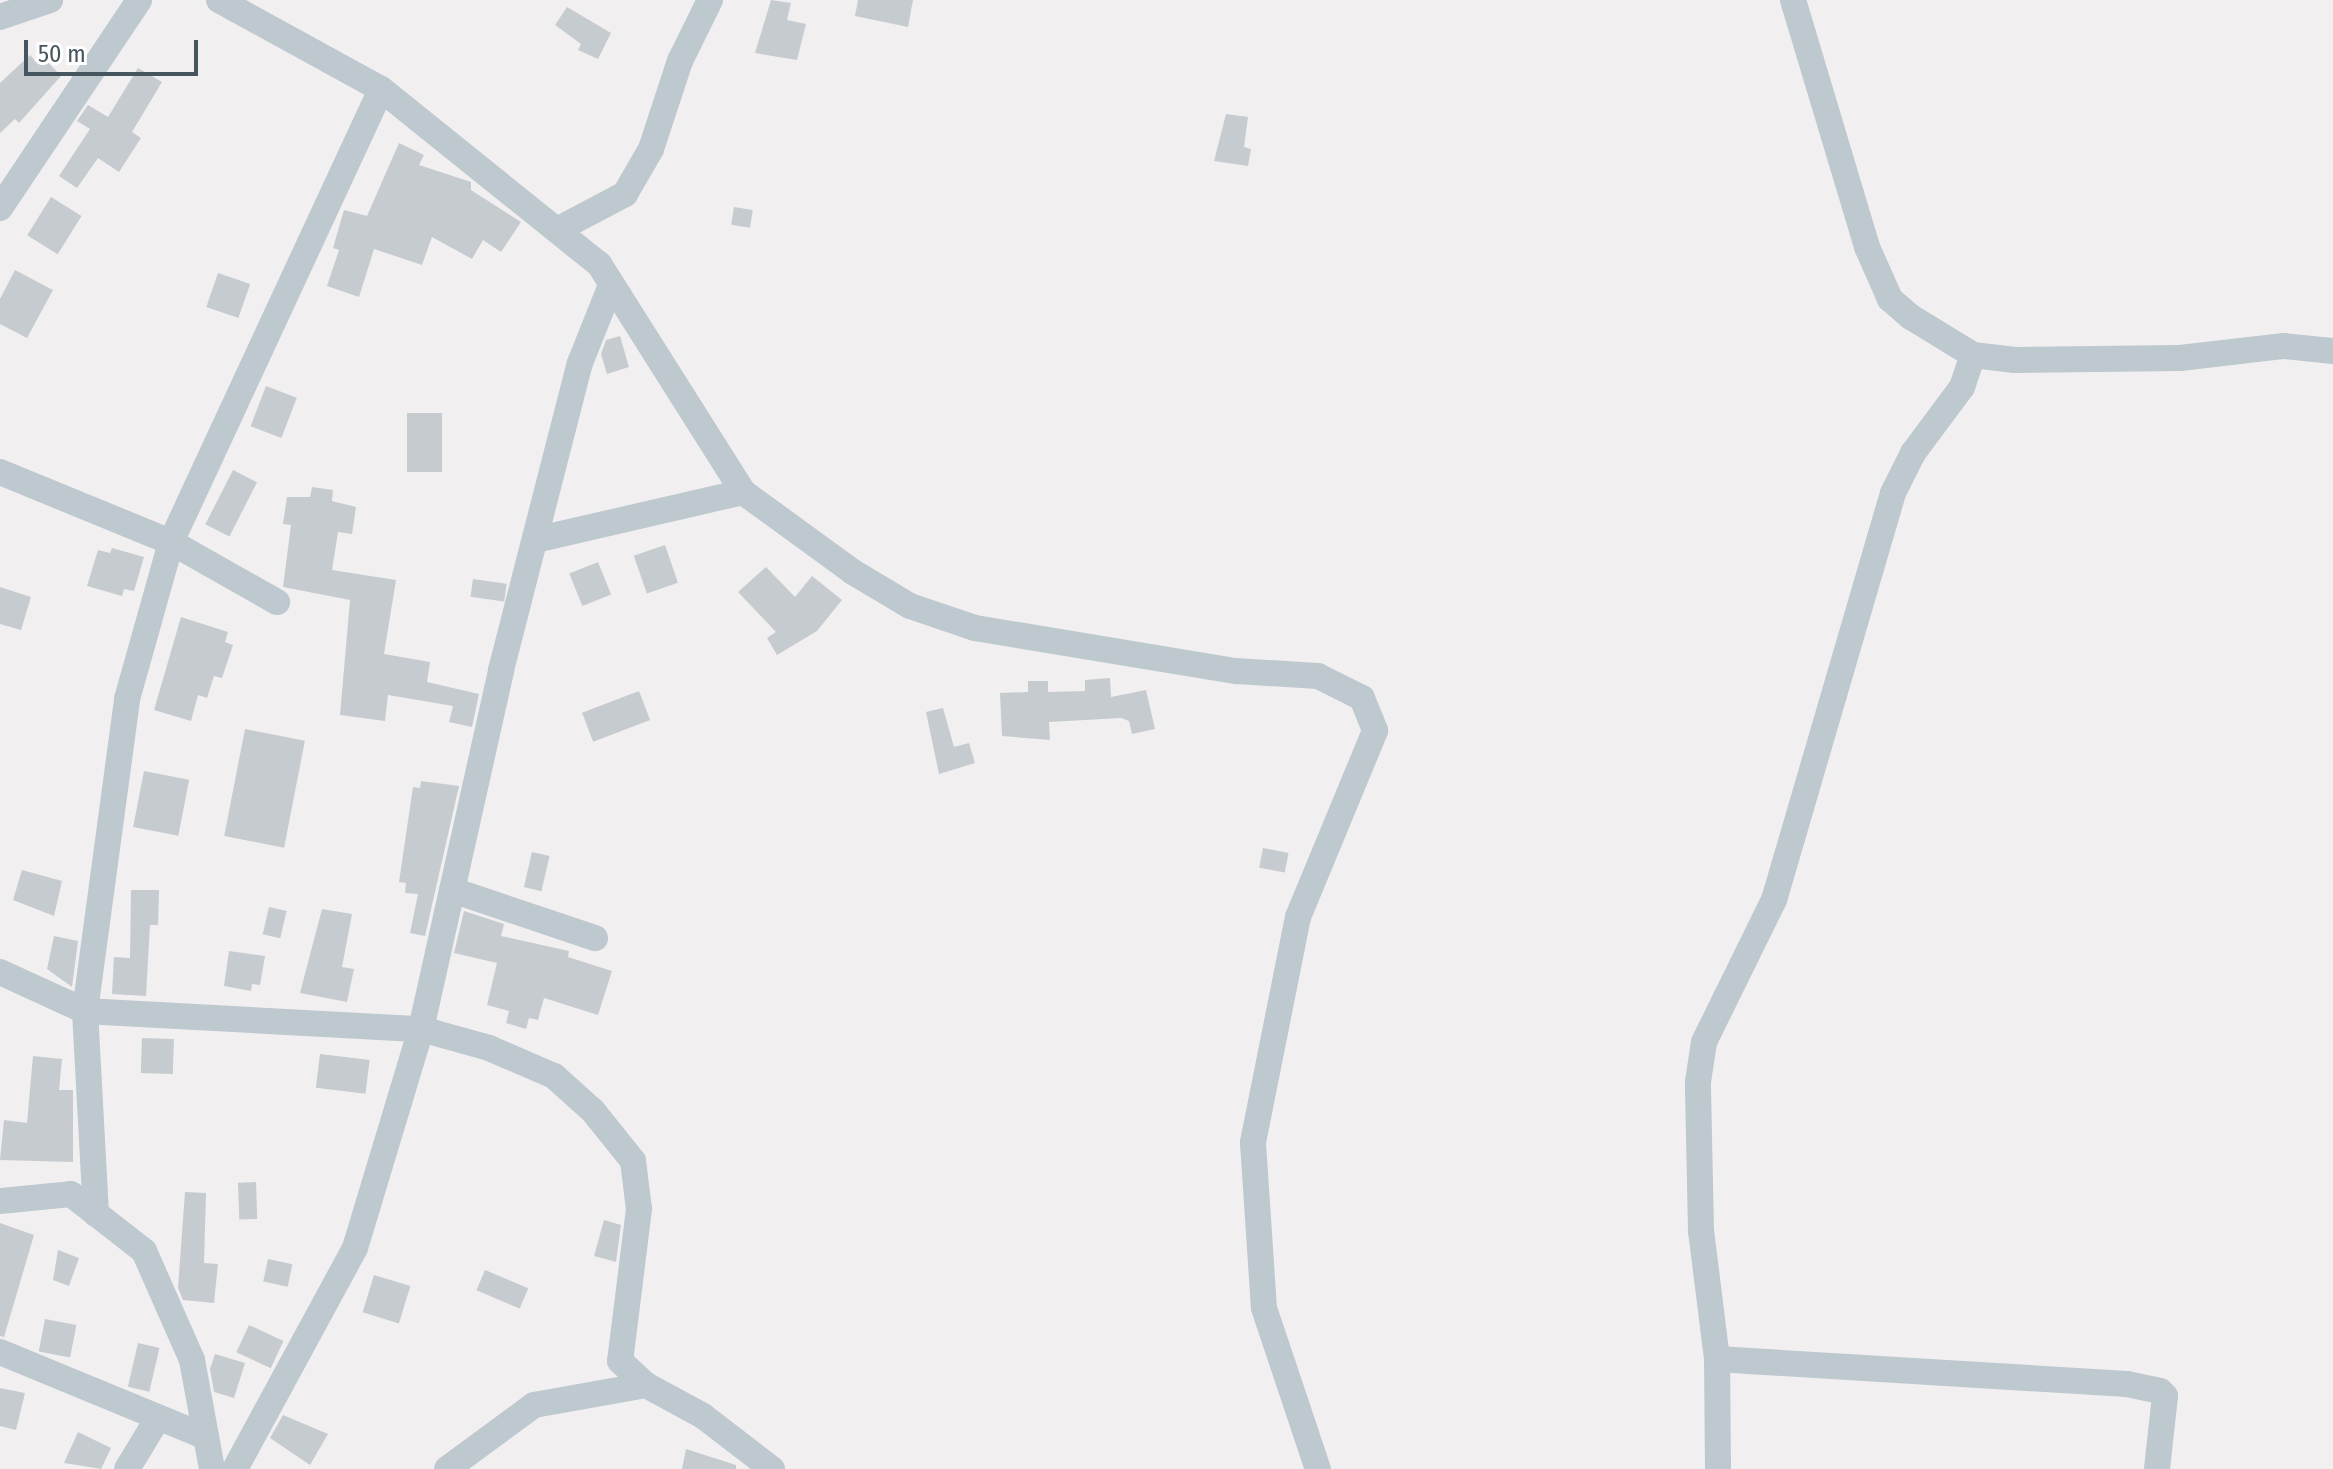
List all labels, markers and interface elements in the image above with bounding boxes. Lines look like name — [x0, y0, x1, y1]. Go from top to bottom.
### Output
scale bar — [28, 24, 202, 74]
text: 50 m — [38, 40, 86, 68]

